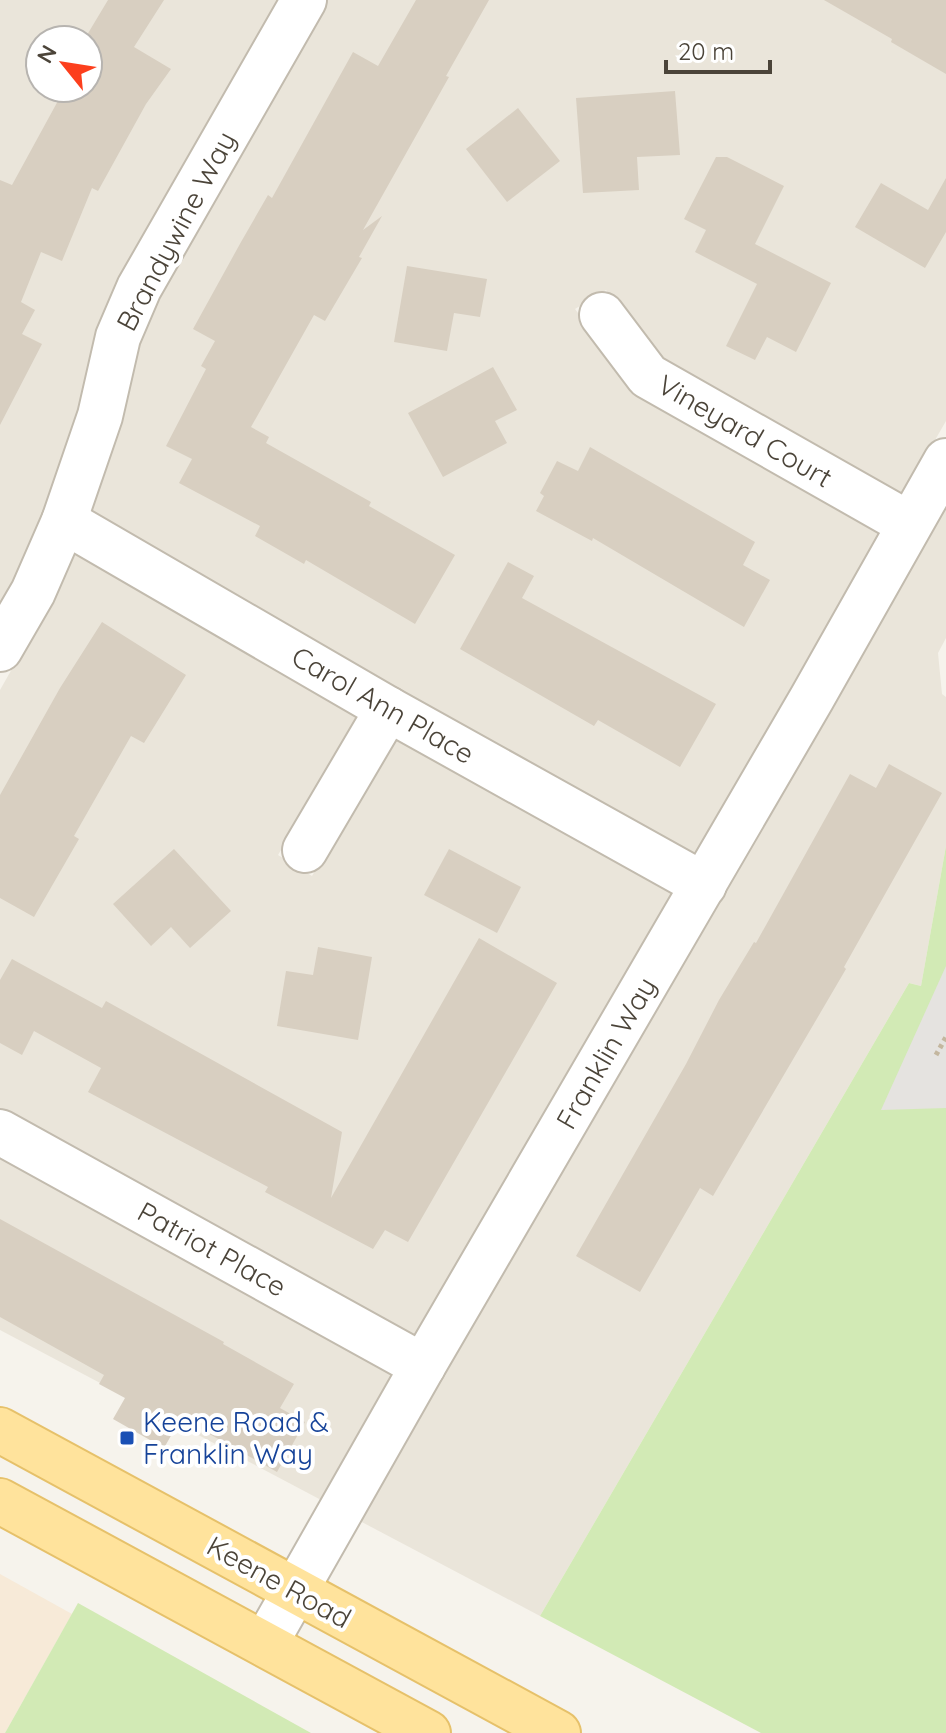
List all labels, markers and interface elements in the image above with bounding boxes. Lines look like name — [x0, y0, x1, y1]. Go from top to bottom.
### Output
north arrow — [24, 24, 104, 104]
scale bar — [666, 24, 770, 74]
text: 20 m — [678, 36, 734, 66]
text: N — [31, 40, 63, 68]
street label: Brandywine Way — [108, 125, 243, 337]
street label: Vineyard Court — [652, 367, 839, 495]
street label: Carol Ann Place — [286, 638, 481, 771]
street label: Franklin Way — [548, 970, 663, 1135]
street label: Patriot Place — [132, 1193, 293, 1304]
place label: Keene Road & Franklin Way — [143, 1404, 329, 1471]
marker: Keene Road & Franklin Way — [118, 1429, 136, 1447]
street label: Keene Road — [201, 1528, 357, 1635]

